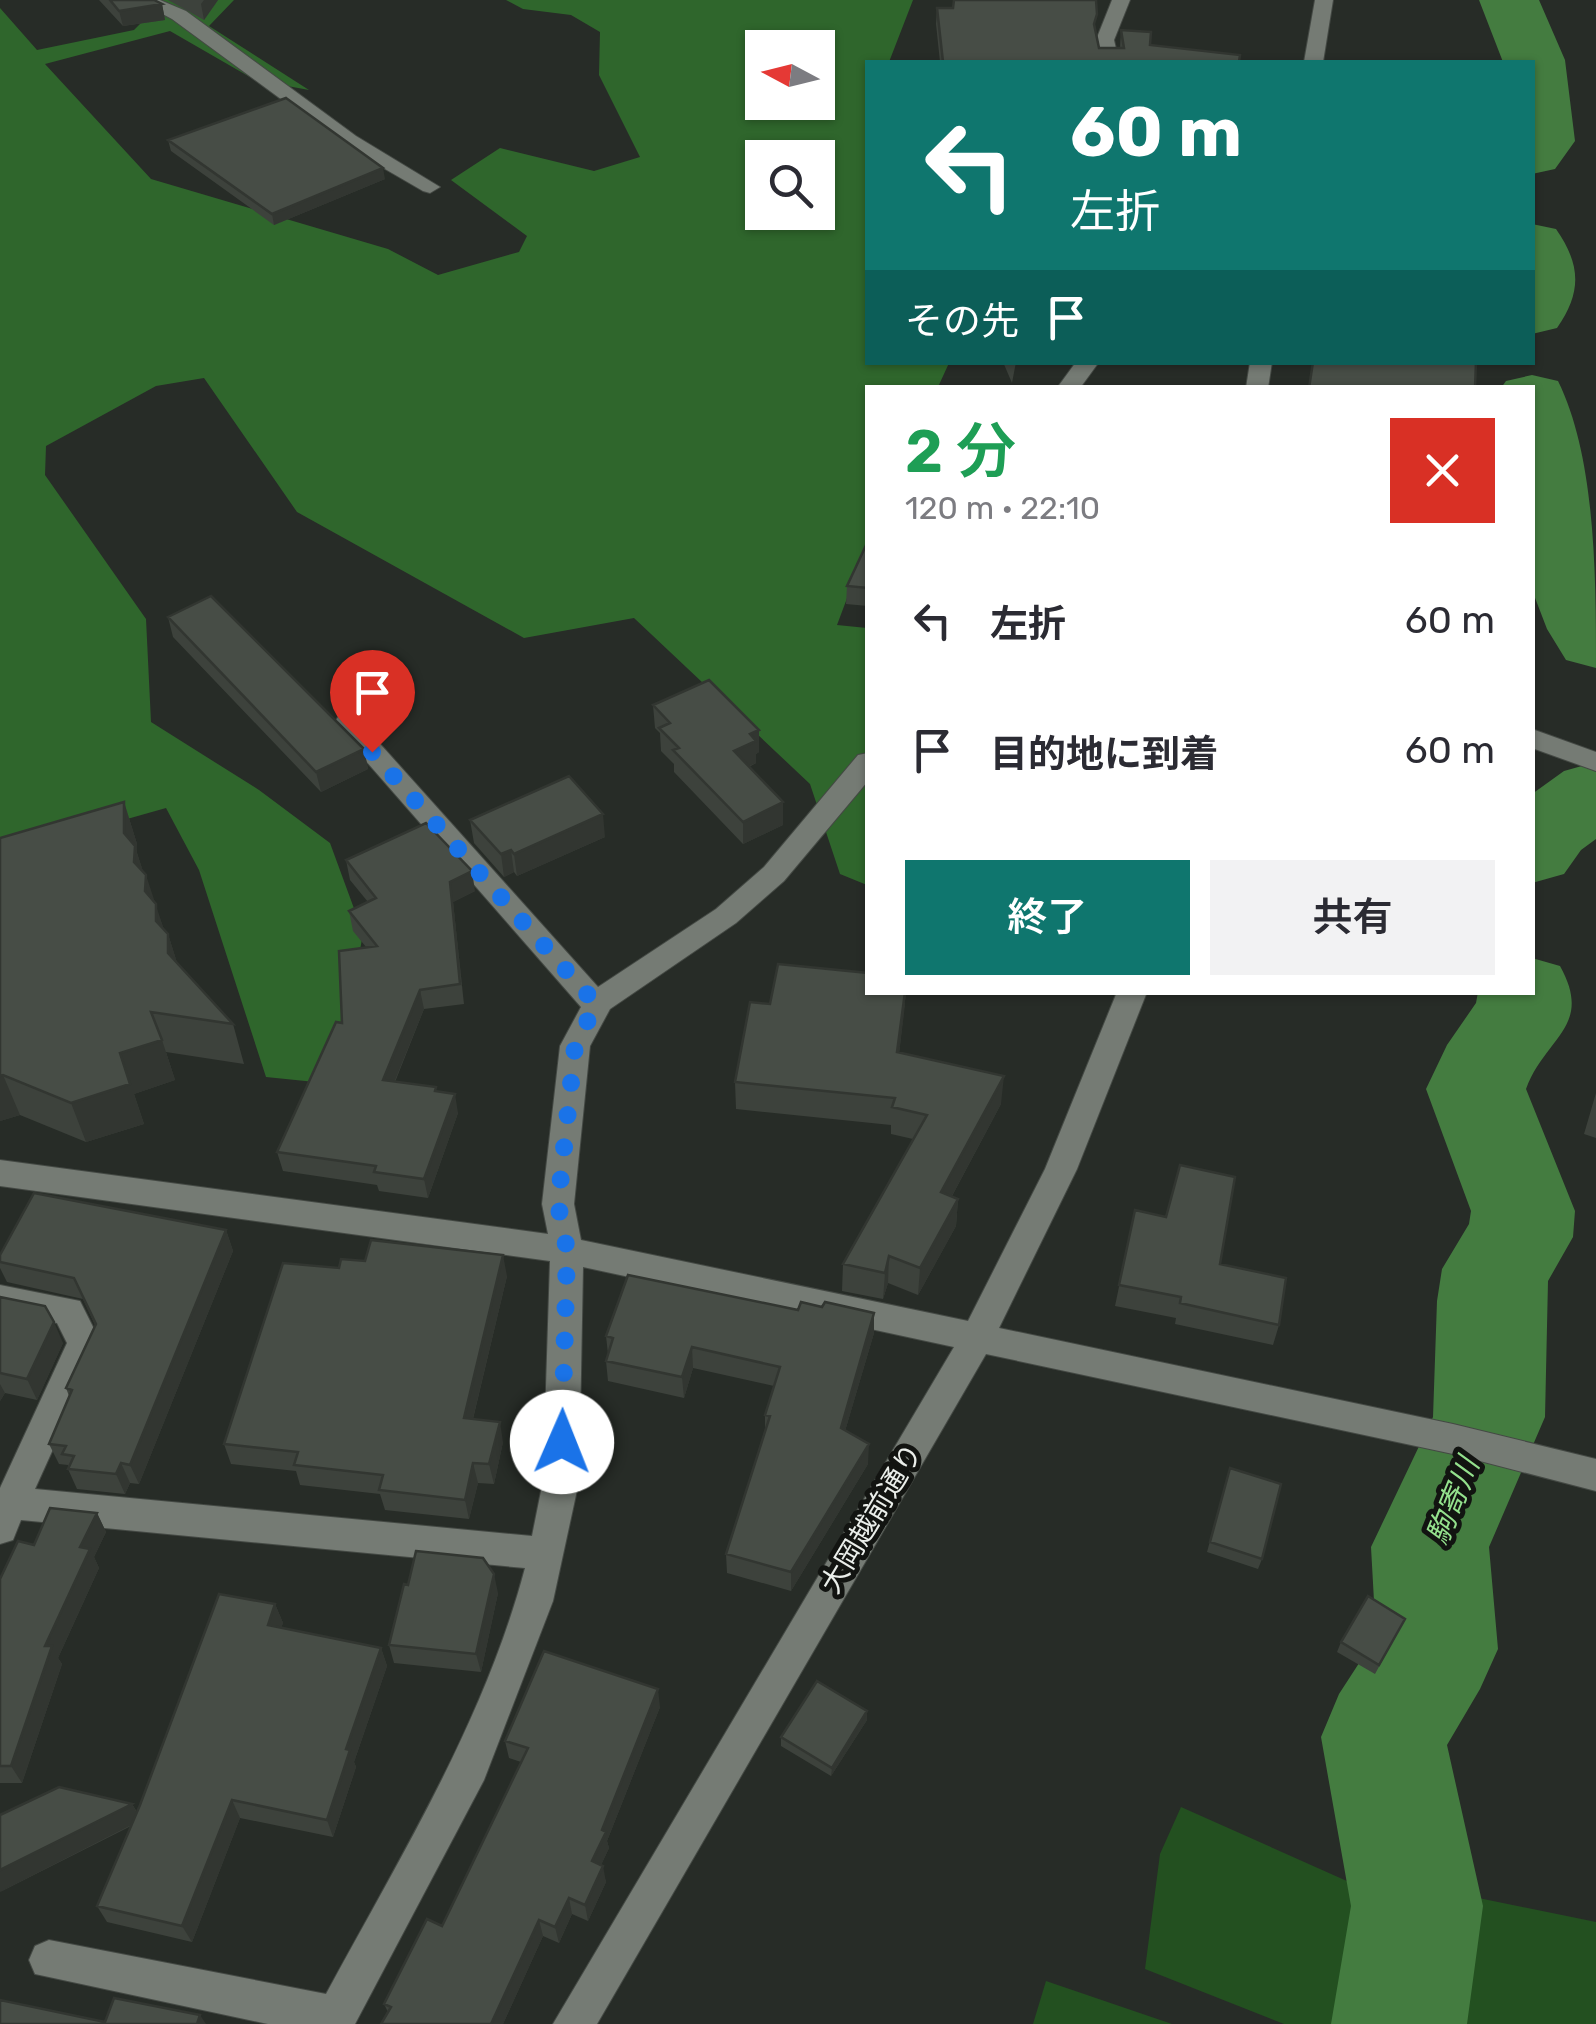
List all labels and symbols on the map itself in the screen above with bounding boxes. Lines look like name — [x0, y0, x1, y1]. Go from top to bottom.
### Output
north arrow — [745, 30, 835, 120]
pin — [330, 650, 415, 753]
position arrow — [510, 1390, 614, 1494]
street label: 大岡越前通り — [814, 1438, 929, 1599]
water label: 駒寄川 — [1419, 1450, 1488, 1549]

